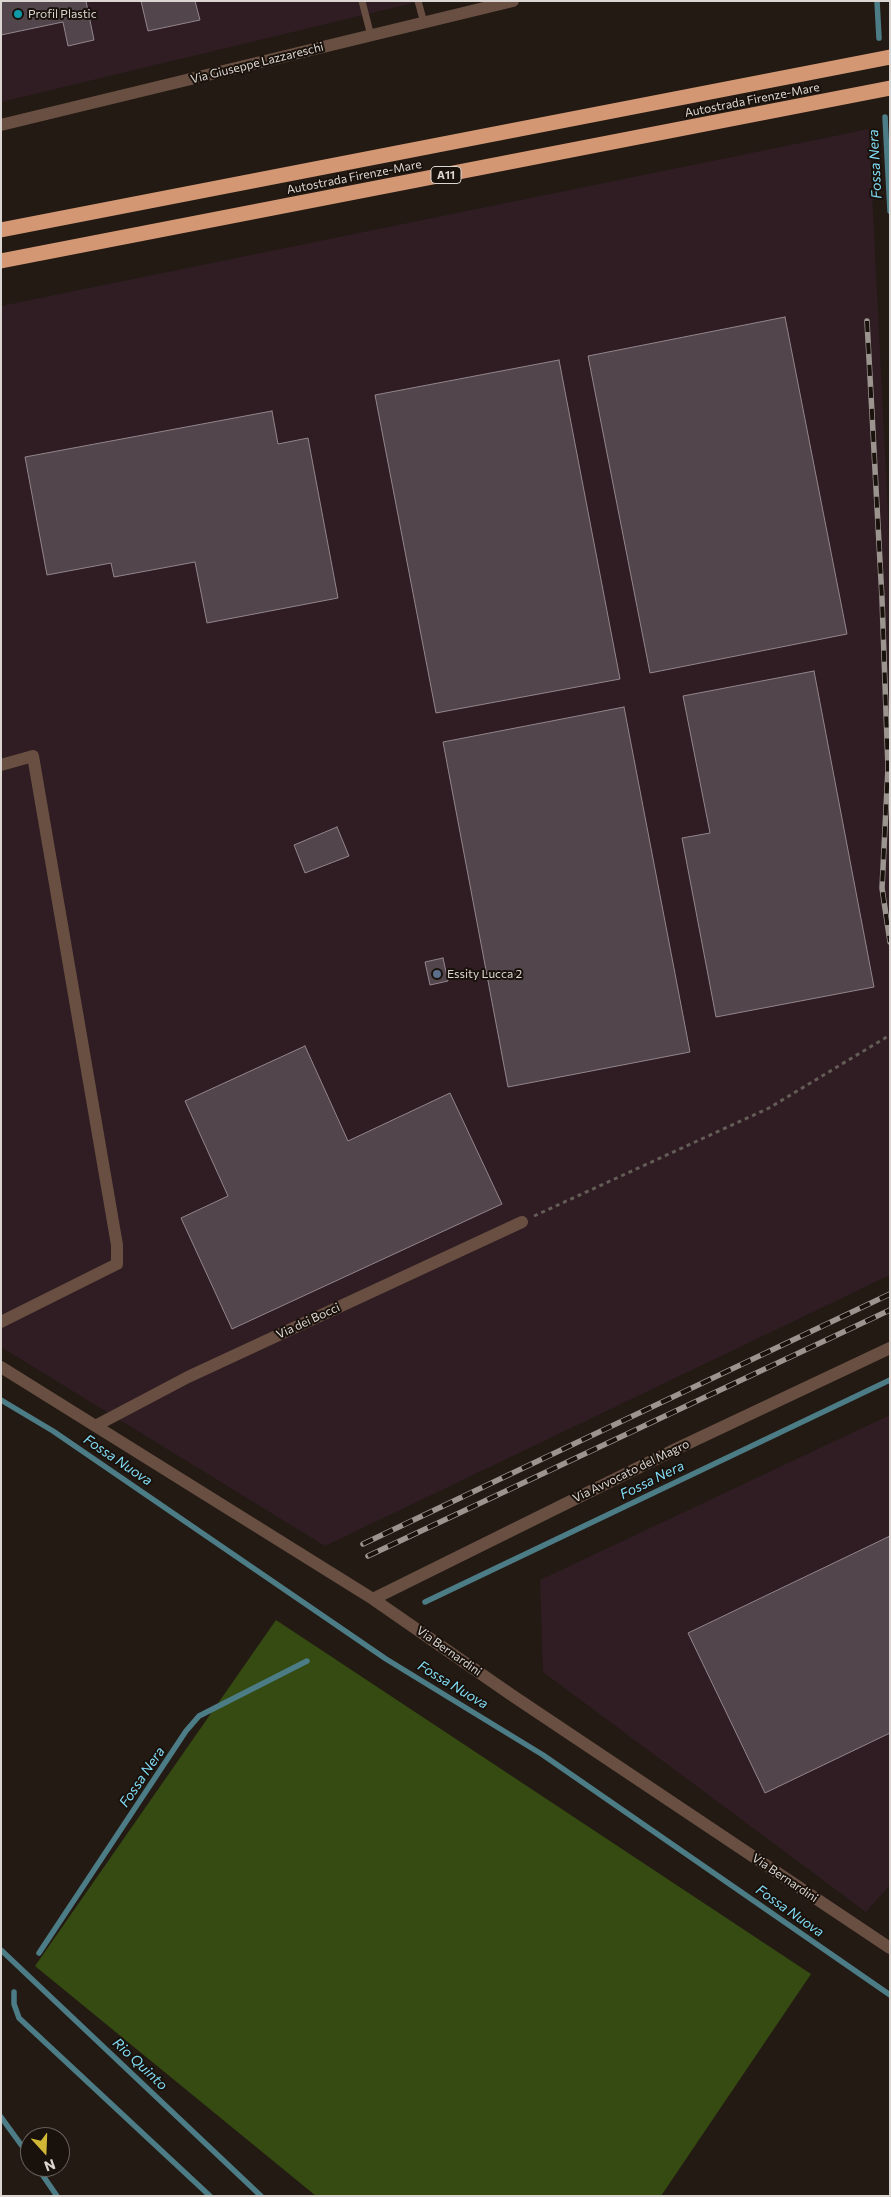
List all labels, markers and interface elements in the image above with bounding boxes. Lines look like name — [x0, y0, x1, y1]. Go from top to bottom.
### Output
place label: Profil Plastic — [28, 7, 97, 21]
marker: Profil Plastic — [12, 8, 24, 20]
street label: Via Giuseppe Lazzareschi — [189, 39, 325, 87]
street label: Autostrada Firenze-Mare — [683, 80, 821, 120]
water label: Fossa Nera — [865, 129, 885, 199]
street label: Autostrada Firenze-Mare — [285, 157, 423, 197]
road number: A11 — [431, 166, 461, 184]
place label: Essity Lucca 2 — [447, 967, 522, 981]
marker: Essity Lucca 2 — [431, 968, 443, 980]
street label: Via dei Bocci — [274, 1300, 342, 1342]
water label: Fossa Nuova — [80, 1431, 156, 1489]
street label: Via Avvocato del Magro — [570, 1436, 692, 1506]
water label: Fossa Nera — [617, 1457, 687, 1503]
street label: Via Bernardini — [414, 1623, 484, 1679]
water label: Fossa Nuova — [415, 1657, 491, 1713]
water label: Fossa Nera — [116, 1744, 168, 1810]
street label: Via Bernardini — [749, 1851, 821, 1905]
water label: Fossa Nuova — [753, 1881, 827, 1941]
water label: Rio Quinto — [109, 2034, 171, 2094]
north arrow — [20, 2127, 70, 2177]
text: N — [42, 2156, 58, 2175]

